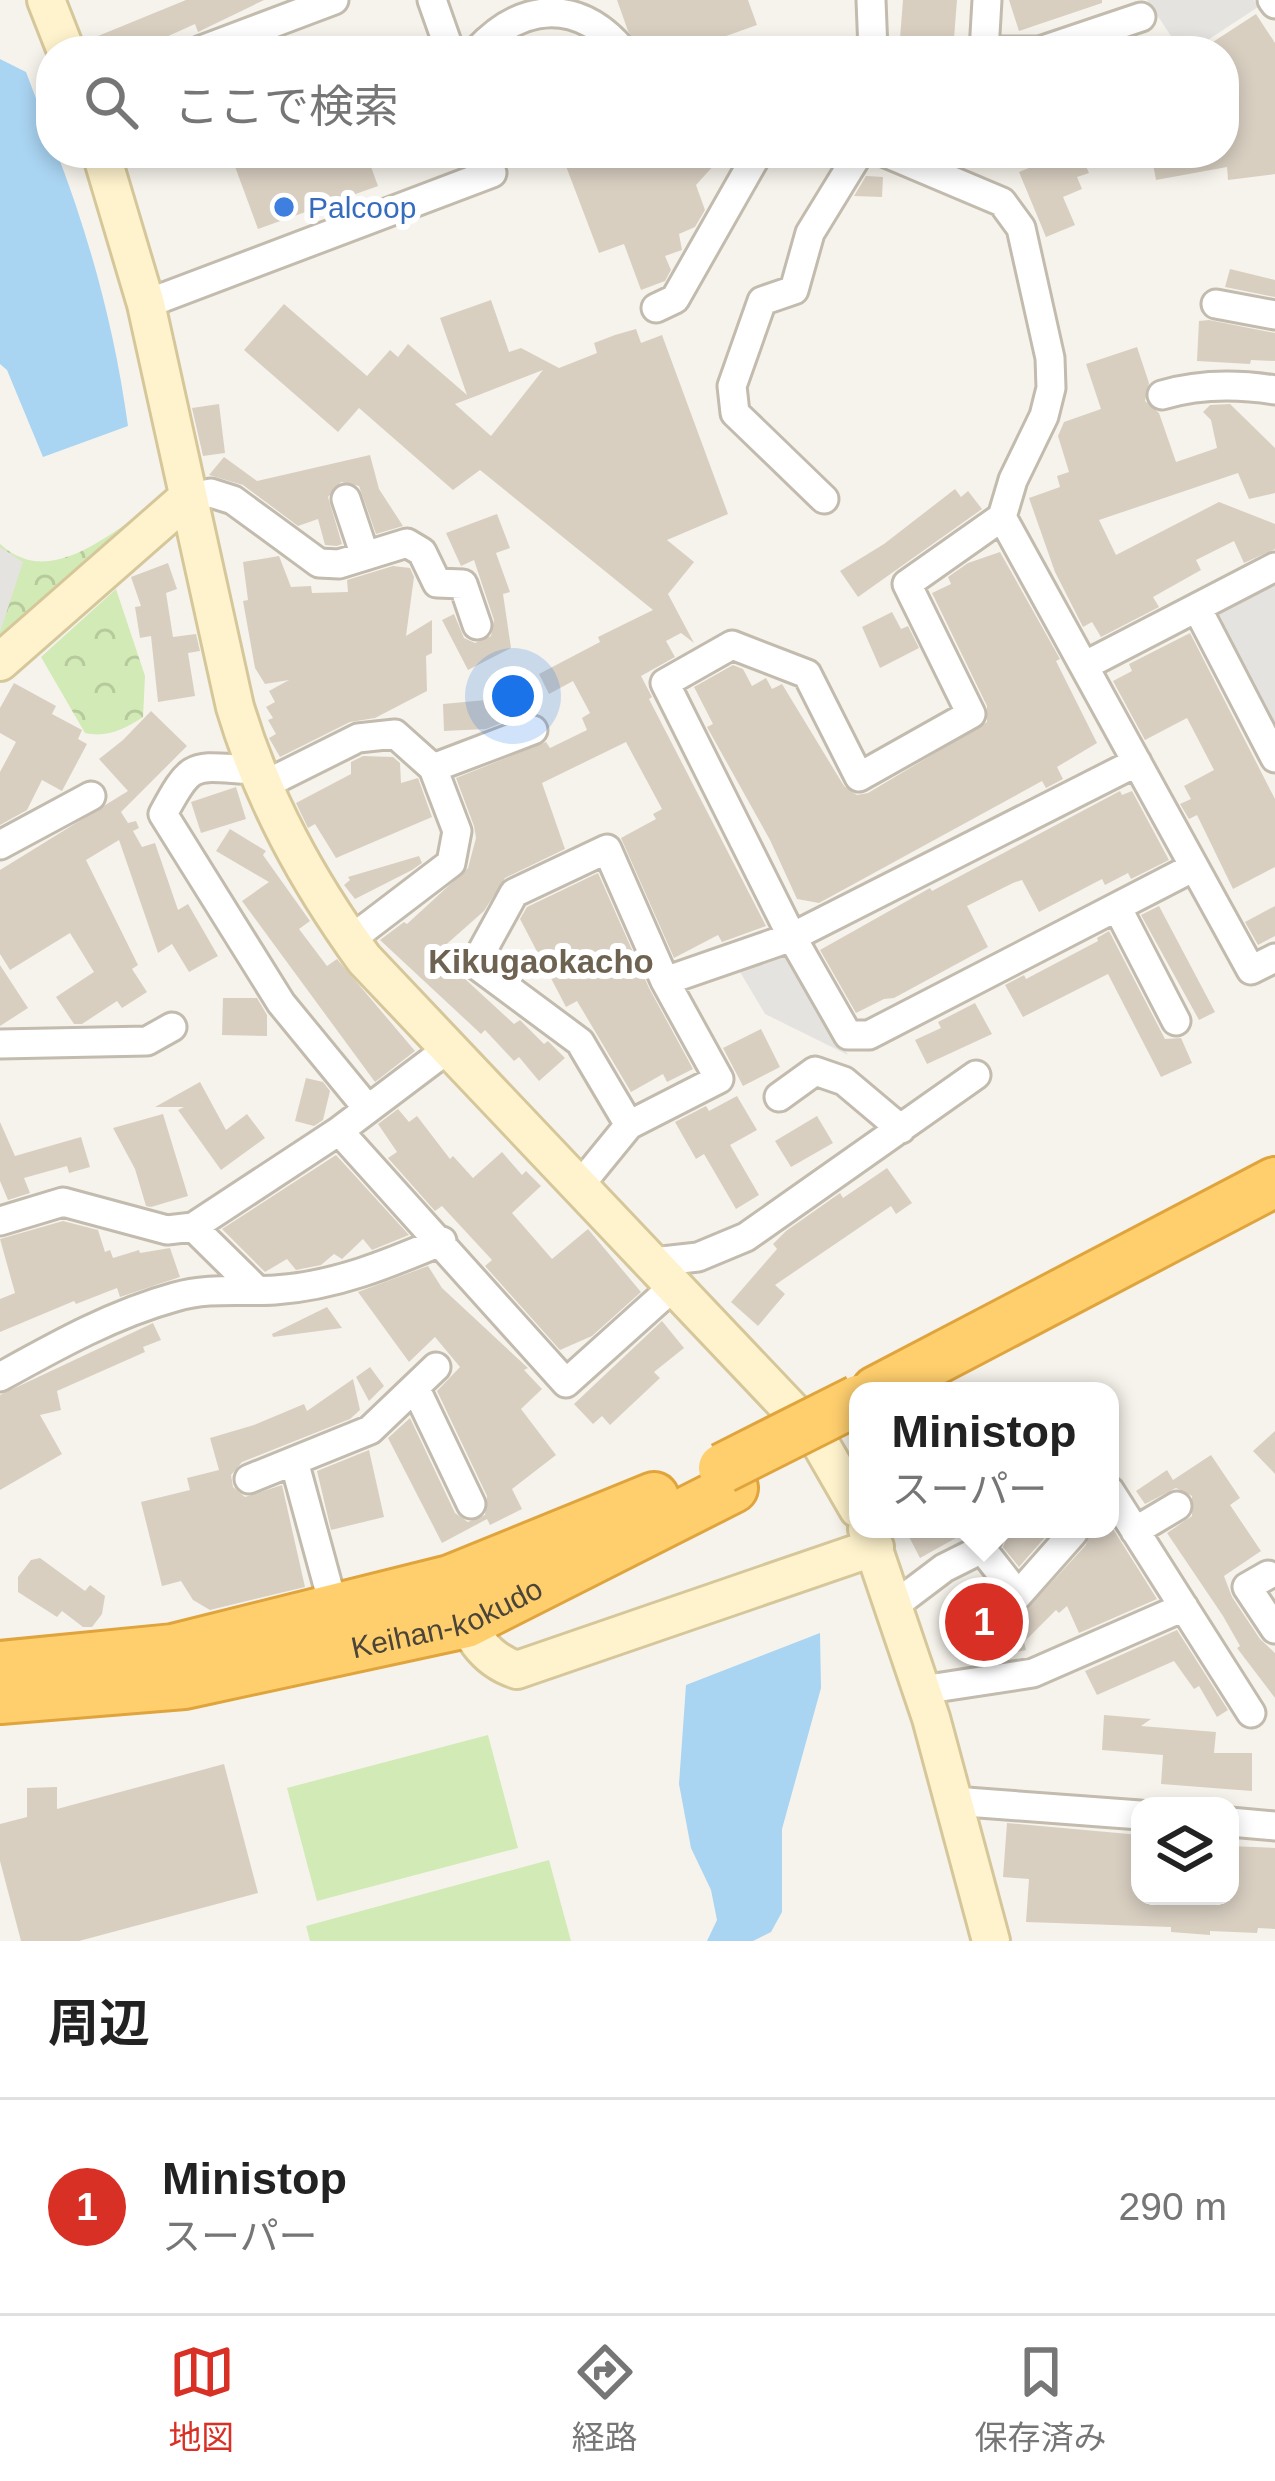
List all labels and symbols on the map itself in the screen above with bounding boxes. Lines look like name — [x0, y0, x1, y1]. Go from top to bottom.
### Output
place label: Palcoop — [308, 191, 416, 224]
marker: Palcoop — [271, 194, 297, 220]
your location — [483, 666, 543, 726]
district label: Kikugaokacho — [428, 943, 654, 980]
street label: Keihan-kokudo — [348, 1571, 547, 1664]
pin: 1 — [945, 1577, 1023, 1667]

